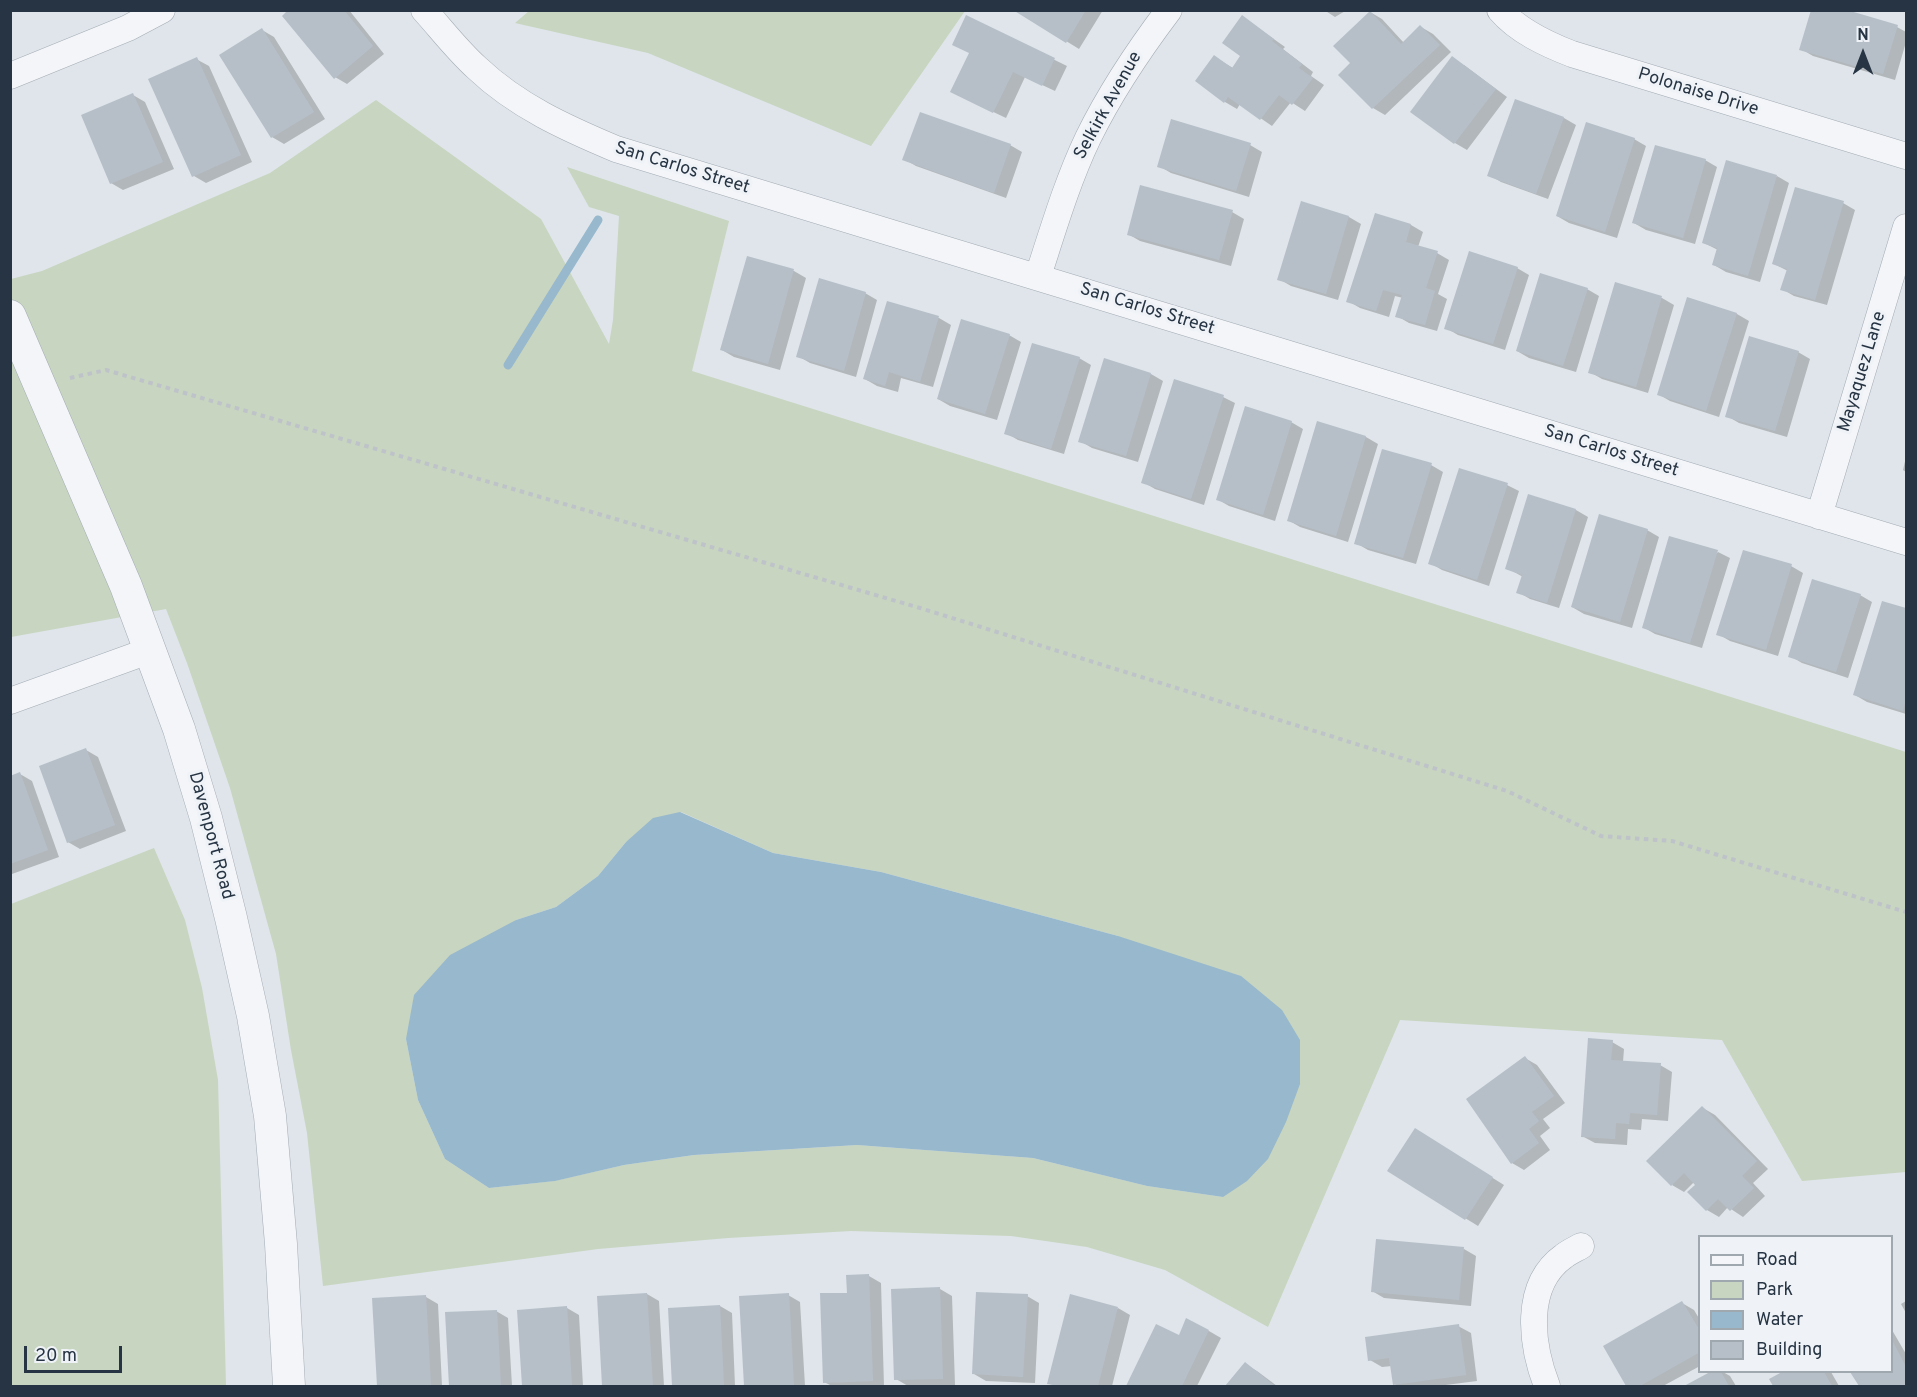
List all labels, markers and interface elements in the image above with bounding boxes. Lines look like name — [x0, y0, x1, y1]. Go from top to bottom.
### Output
north arrow — [1833, 24, 1893, 84]
text: N — [1857, 26, 1869, 46]
street label: Selkirk Avenue — [1070, 48, 1148, 164]
street label: Polonaise Drive — [1635, 64, 1761, 122]
street label: San Carlos Street — [612, 138, 752, 200]
street label: San Carlos Street — [1077, 279, 1217, 341]
street label: Mayaquez Lane — [1834, 309, 1892, 435]
street label: San Carlos Street — [1541, 421, 1681, 483]
street label: Davenport Road — [183, 770, 237, 902]
legend — [1698, 1235, 1893, 1373]
text: Road — [1756, 1249, 1798, 1272]
text: Park — [1756, 1279, 1793, 1302]
text: Water — [1756, 1309, 1803, 1332]
scale bar — [27, 1334, 124, 1372]
text: Building — [1756, 1339, 1822, 1362]
text: 20 m — [35, 1345, 77, 1368]

